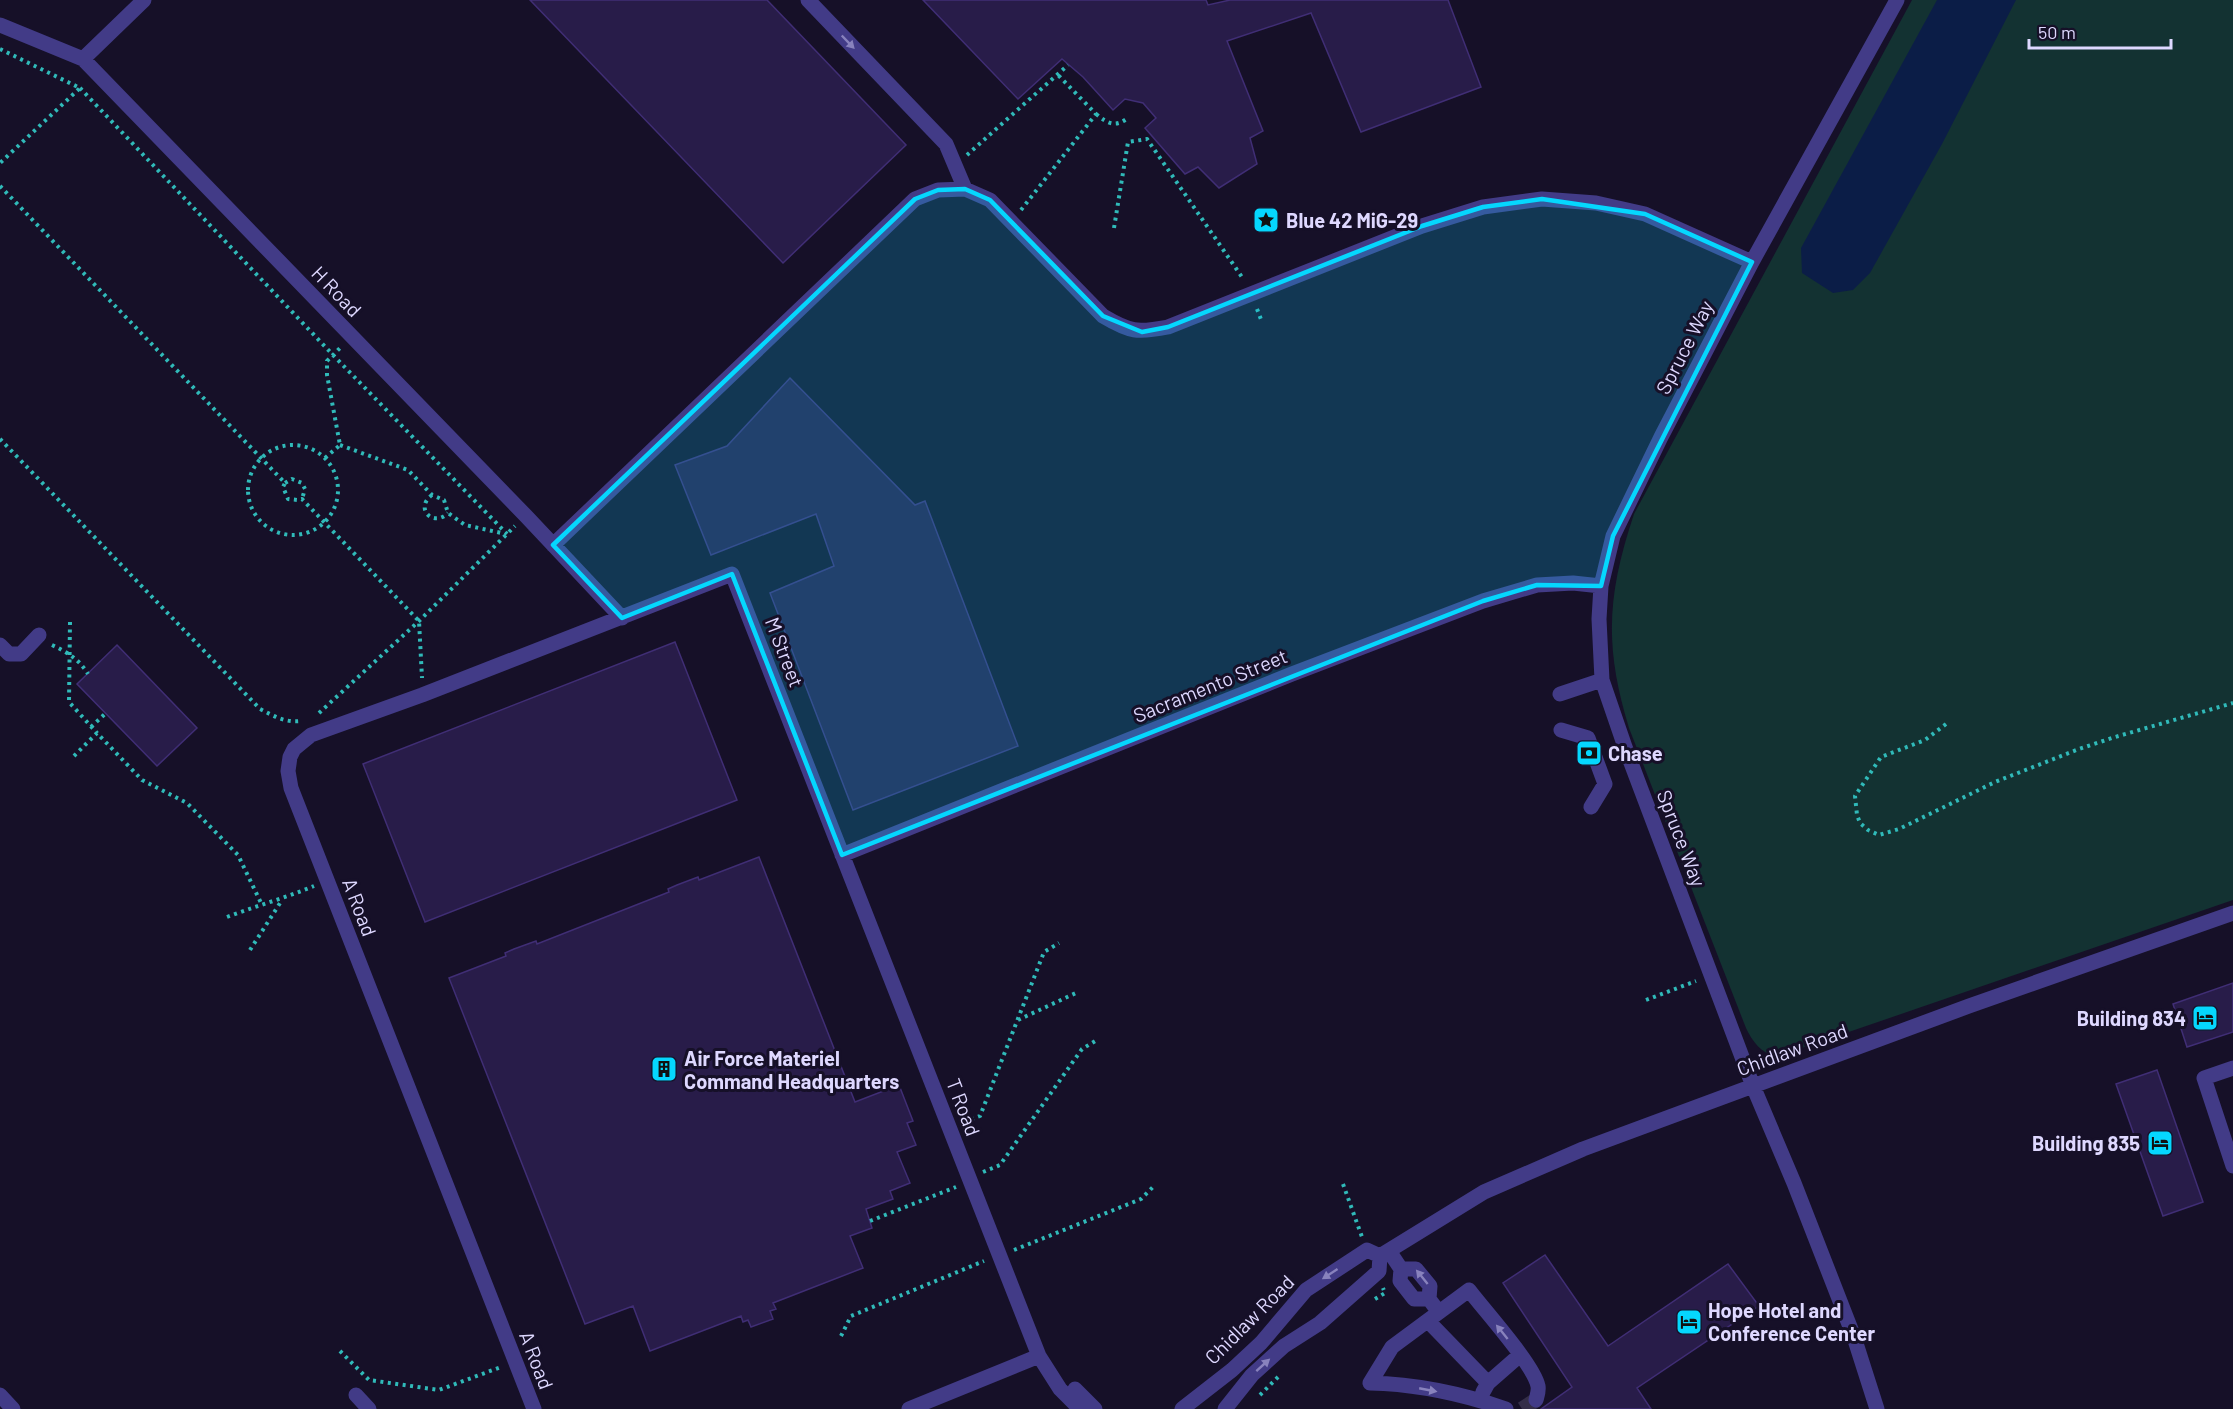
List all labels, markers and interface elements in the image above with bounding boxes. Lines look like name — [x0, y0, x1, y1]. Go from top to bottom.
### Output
scale bar — [2029, 12, 2172, 50]
text: 50 m — [2038, 21, 2076, 43]
one-way arrow — [841, 35, 855, 50]
place icon: Blue 42 MiG-29 — [1251, 205, 1281, 235]
place label: Blue 42 MiG-29 — [1286, 208, 1418, 232]
street label: H Road — [307, 261, 367, 321]
street label: Spruce Way — [1650, 296, 1718, 398]
street label: M Street — [761, 614, 809, 690]
street label: Sacramento Street — [1129, 643, 1291, 727]
bank icon: Chase — [1574, 738, 1604, 768]
place label: Chase — [1608, 741, 1663, 765]
street label: Spruce Way — [1653, 786, 1711, 890]
street label: A Road — [338, 875, 382, 939]
hotel icon: Building 834 — [2190, 1003, 2220, 1033]
place label: Building 834 — [2077, 1006, 2186, 1030]
street label: Chidlaw Road — [1733, 1018, 1851, 1080]
place label: Air Force Materiel Command Headquarters — [684, 1046, 899, 1093]
building icon: Air Force Materiel Command Headquarters — [649, 1054, 679, 1084]
street label: T Road — [942, 1075, 986, 1139]
hotel icon: Building 835 — [2145, 1128, 2175, 1158]
place label: Building 835 — [2032, 1131, 2140, 1155]
street label: Chidlaw Road — [1199, 1269, 1299, 1369]
one-way arrow — [1322, 1269, 1338, 1280]
one-way arrow — [1416, 1269, 1429, 1285]
place label: Hope Hotel and Conference Center — [1708, 1298, 1875, 1345]
hotel icon: Hope Hotel and Conference Center — [1674, 1307, 1704, 1337]
one-way arrow — [1496, 1324, 1509, 1340]
street label: A Road — [515, 1328, 559, 1392]
one-way arrow — [1255, 1359, 1270, 1372]
one-way arrow — [1418, 1386, 1437, 1395]

